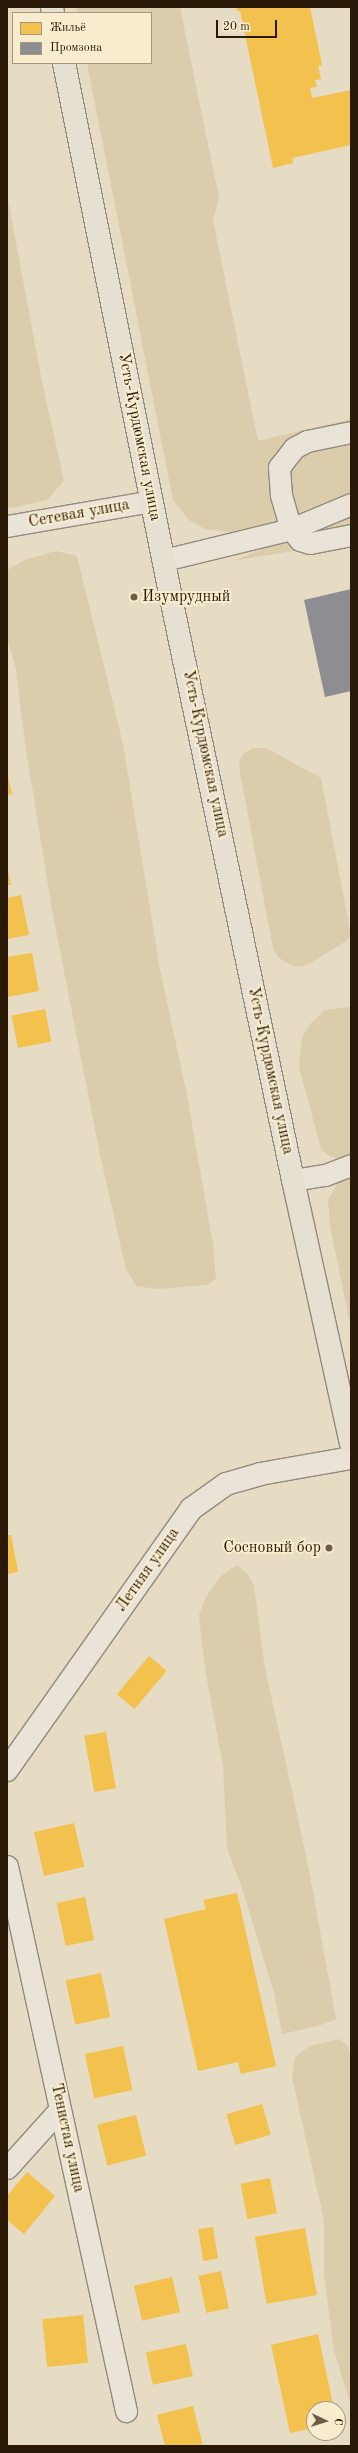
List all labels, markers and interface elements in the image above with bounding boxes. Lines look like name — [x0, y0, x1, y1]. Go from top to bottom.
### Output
legend — [12, 12, 152, 64]
scale bar — [218, 12, 279, 38]
text: 20 m — [223, 21, 250, 33]
text: Жильё — [50, 22, 86, 34]
text: Промзона — [50, 42, 102, 54]
street label: Усть-Курдюмская улица — [113, 351, 165, 523]
street label: Сетевая улица — [27, 496, 131, 532]
place label: Изумрудный — [142, 587, 230, 607]
marker: Изумрудный — [129, 592, 139, 602]
street label: Усть-Курдюмская улица — [178, 669, 232, 839]
street label: Усть-Курдюмская улица — [243, 986, 297, 1156]
street label: Летняя улица — [112, 1524, 184, 1616]
place label: Сосновый бор — [223, 1538, 321, 1558]
marker: Сосновый бор — [324, 1543, 334, 1553]
street label: Тенистая улица — [46, 2082, 88, 2194]
north arrow — [306, 2401, 346, 2441]
text: С — [332, 2418, 343, 2426]

